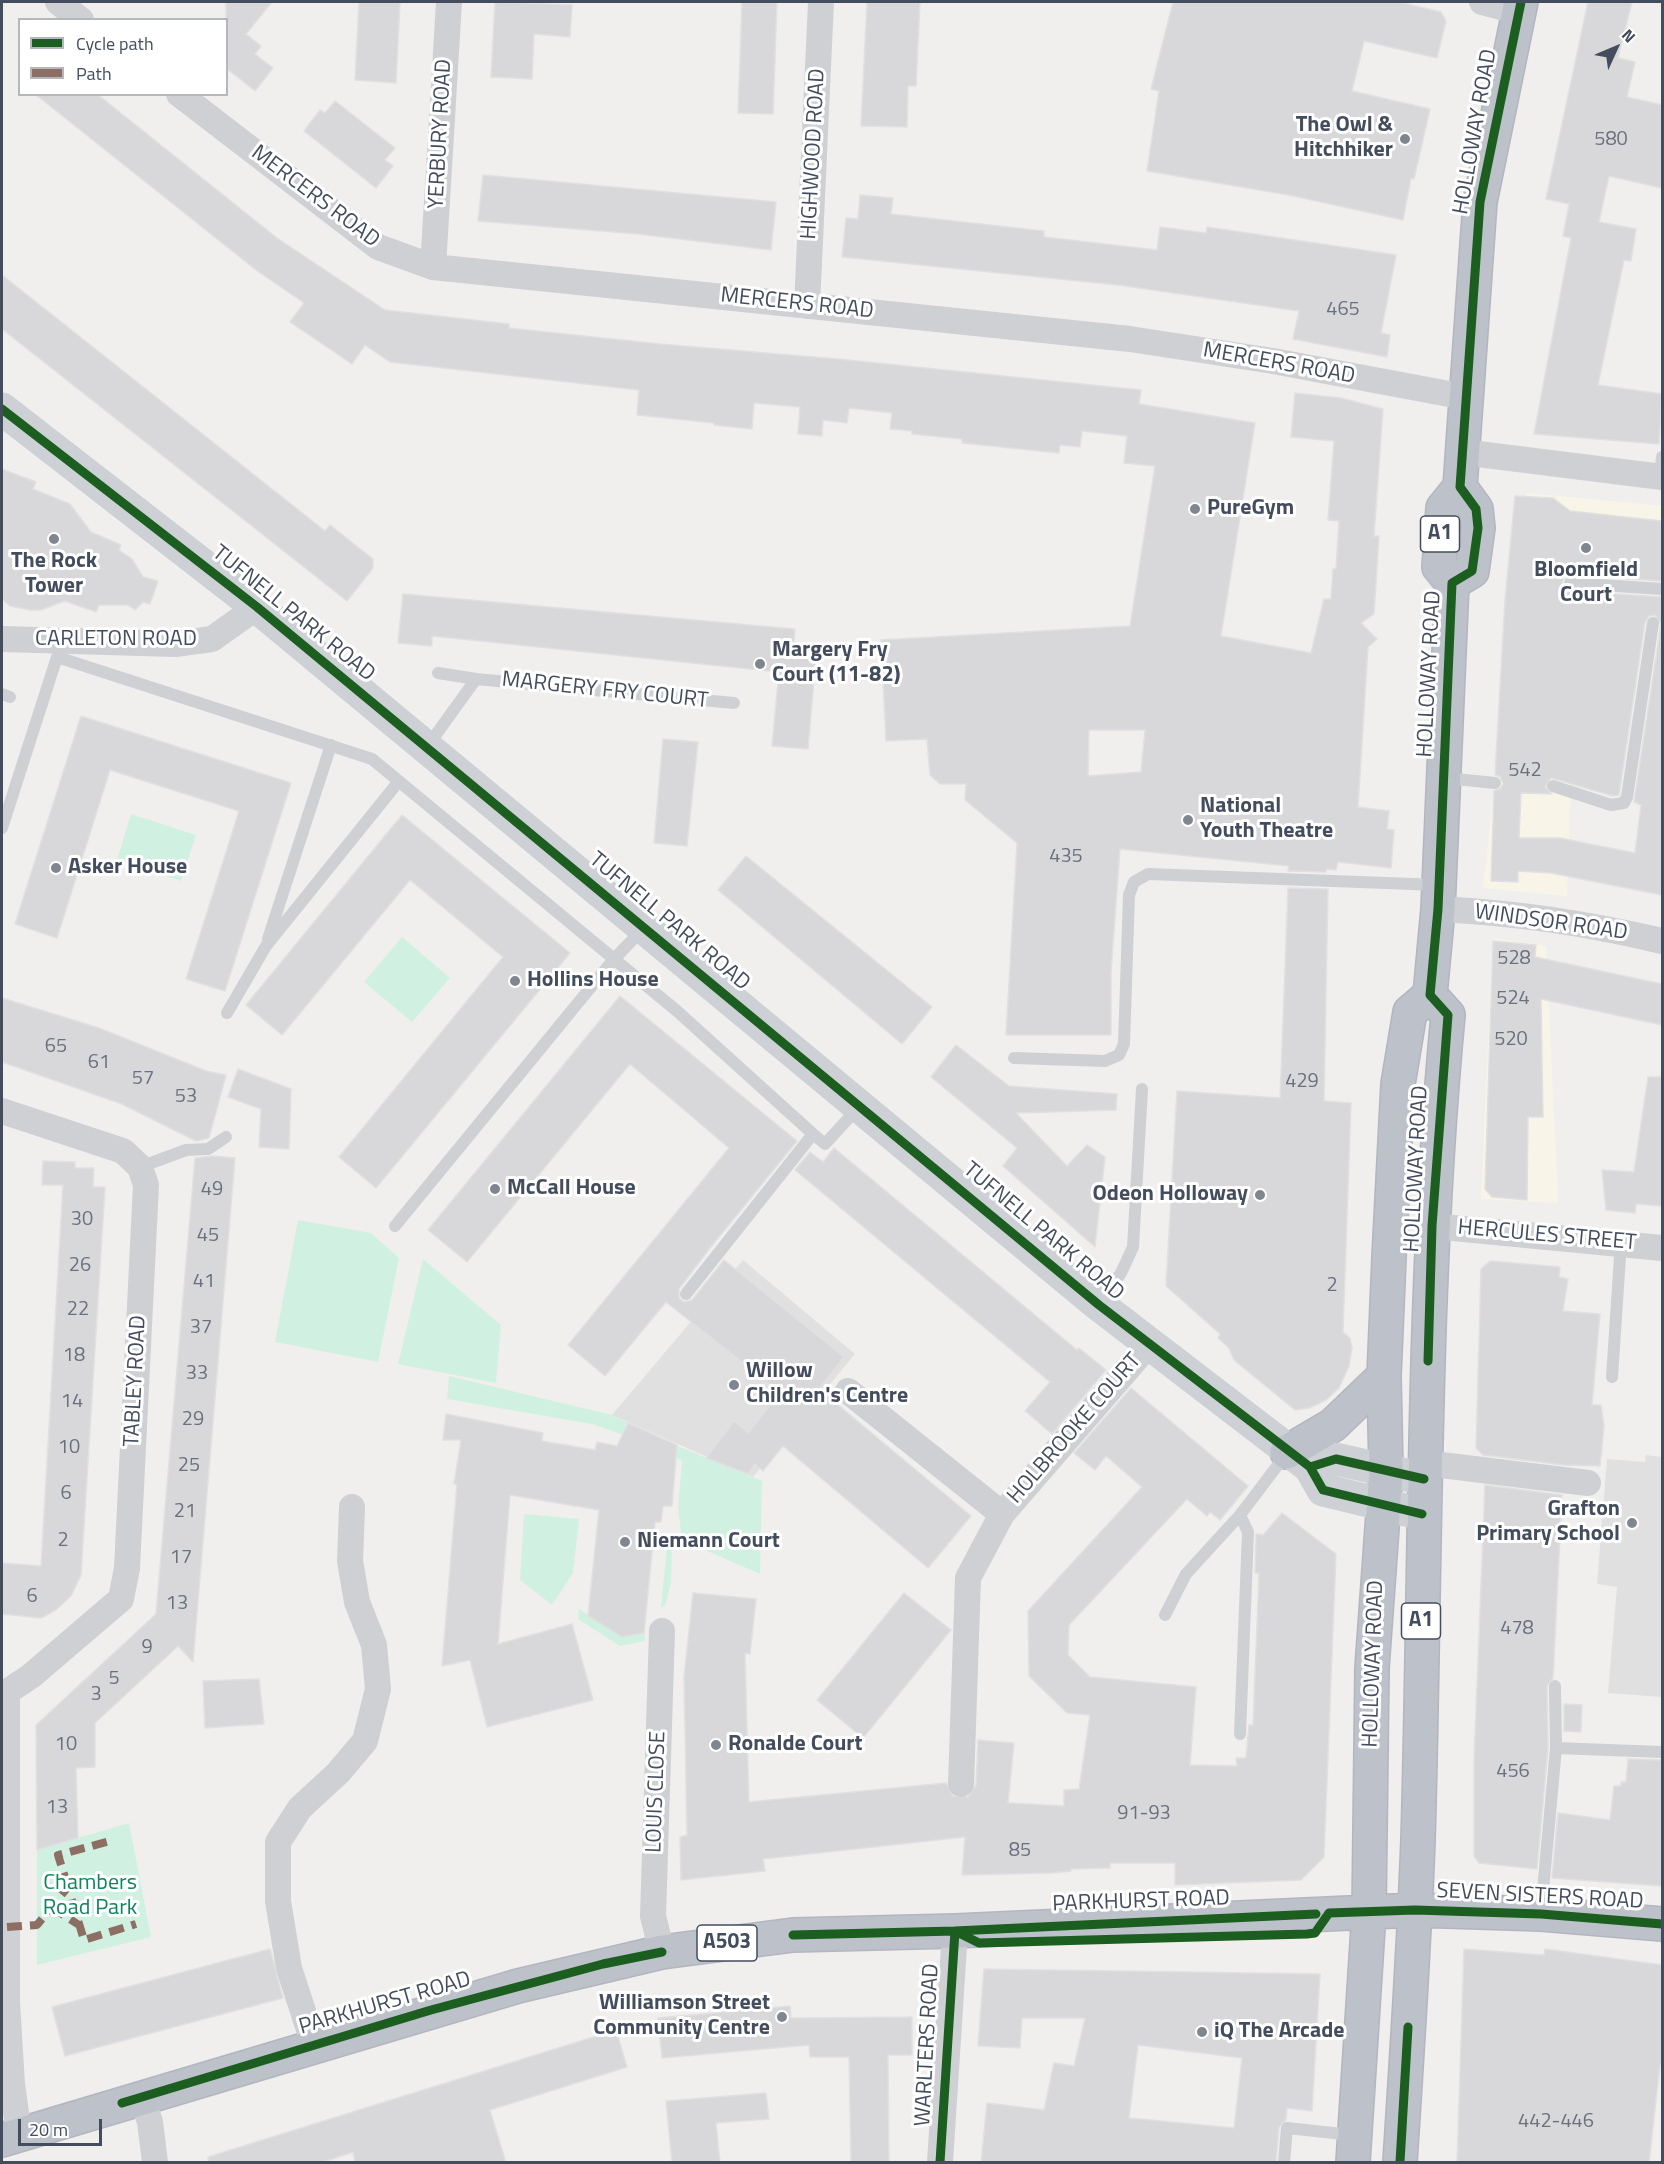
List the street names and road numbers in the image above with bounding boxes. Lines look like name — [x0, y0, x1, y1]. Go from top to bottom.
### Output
street label: HOLLOWAY ROAD — [1448, 47, 1504, 217]
street label: YERBURY ROAD — [424, 58, 458, 210]
street label: HIGHWOOD ROAD — [796, 68, 832, 240]
street label: MERCERS ROAD — [246, 140, 384, 254]
street label: MERCERS ROAD — [719, 283, 875, 325]
street label: MERCERS ROAD — [1201, 338, 1357, 390]
road number: A1 — [1420, 516, 1460, 552]
street label: TUFNELL PARK ROAD — [206, 540, 380, 688]
street label: HOLLOWAY ROAD — [1412, 590, 1448, 758]
street label: CARLETON ROAD — [35, 627, 197, 653]
street label: MARGERY FRY COURT — [501, 667, 709, 715]
street label: TUFNELL PARK ROAD — [583, 847, 755, 997]
street label: WINDSOR ROAD — [1473, 899, 1629, 947]
street label: HOLLOWAY ROAD — [1399, 1085, 1435, 1253]
street label: TUFNELL PARK ROAD — [957, 1157, 1129, 1307]
street label: HERCULES STREET — [1457, 1215, 1637, 1257]
street label: TABLEY ROAD — [119, 1315, 153, 1447]
street label: HOLBROOKE COURT — [1002, 1348, 1148, 1510]
street label: HOLLOWAY ROAD — [1358, 1580, 1390, 1748]
road number: A1 — [1402, 1603, 1440, 1639]
street label: LOUIS CLOSE — [642, 1731, 672, 1853]
street label: SEVEN SISTERS ROAD — [1436, 1878, 1644, 1916]
street label: PARKHURST ROAD — [1052, 1886, 1230, 1918]
road number: A503 — [697, 1925, 757, 1961]
street label: WARLTERS ROAD — [911, 1963, 945, 2127]
street label: PARKHURST ROAD — [296, 1967, 474, 2041]

